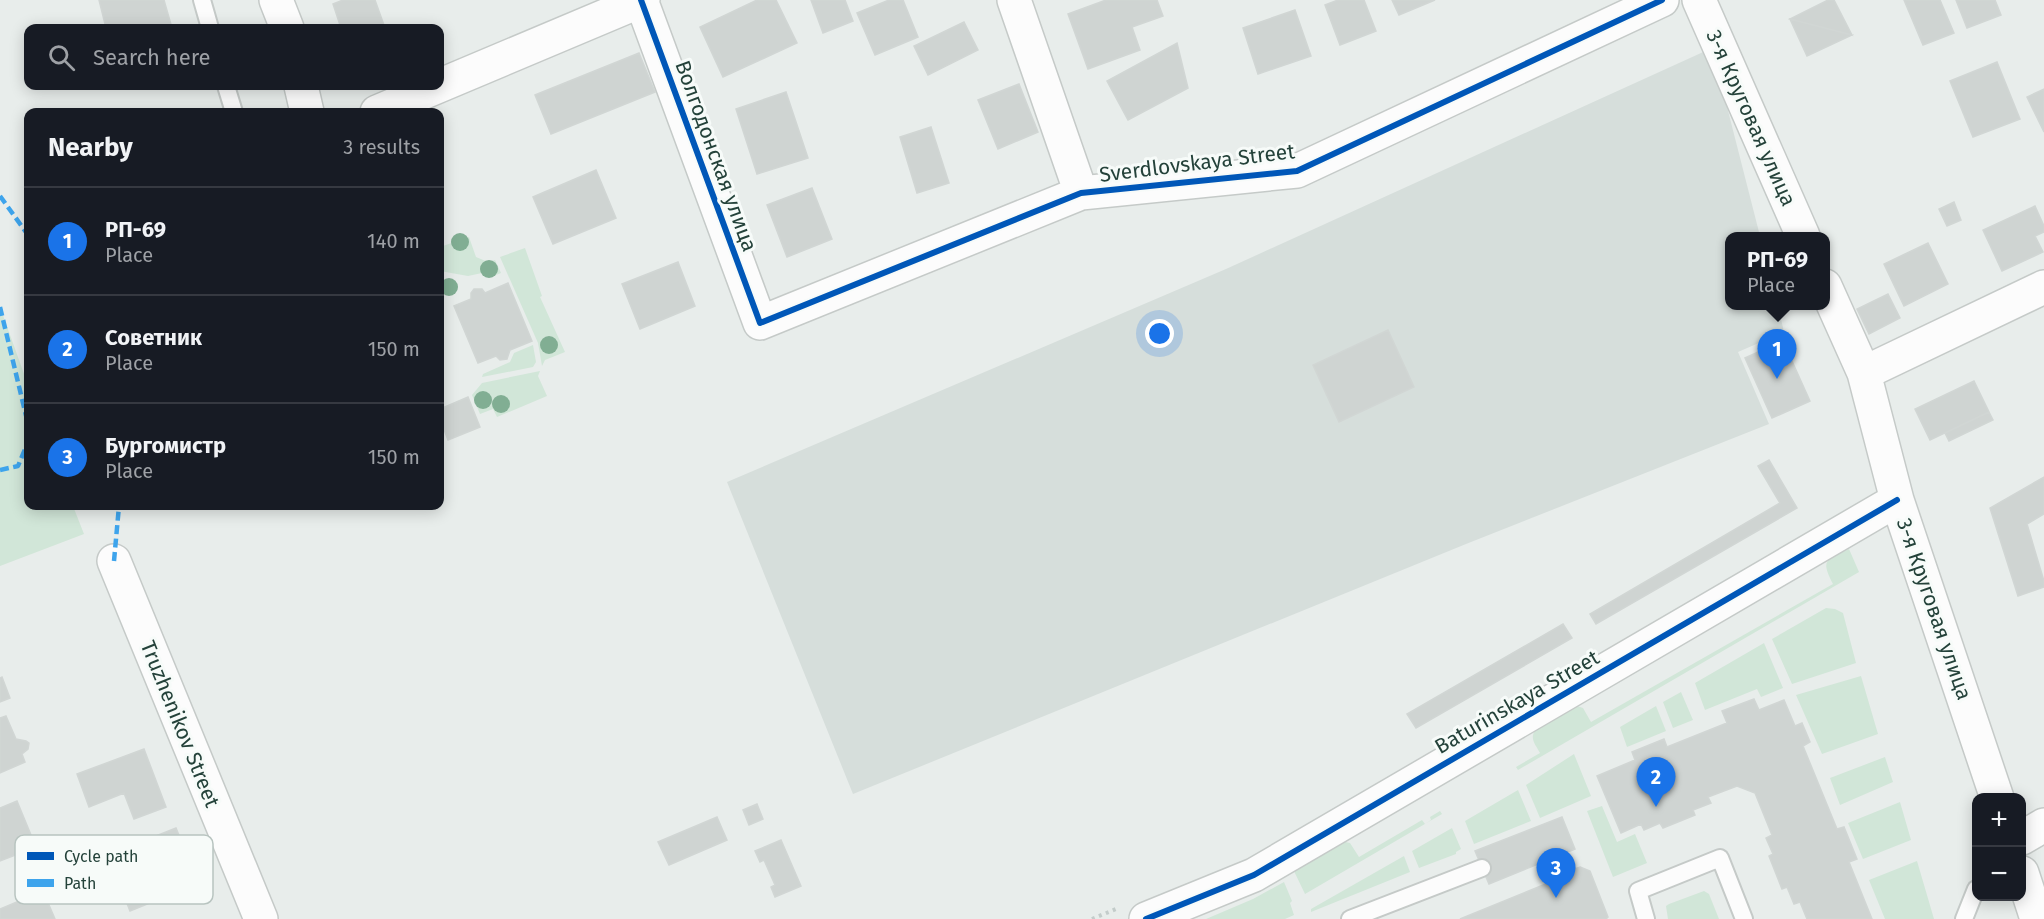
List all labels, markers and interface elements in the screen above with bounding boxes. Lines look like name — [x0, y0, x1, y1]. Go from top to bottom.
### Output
search box — [24, 24, 444, 90]
street label: 3-я Круговая улица — [1700, 26, 1802, 210]
icon: search — [45, 41, 78, 74]
text: Search here — [93, 44, 211, 71]
street label: Волгодонская улица — [669, 57, 763, 255]
text: Nearby — [48, 132, 133, 163]
text: 3 results — [343, 135, 420, 159]
street label: Sverdlovskaya Street — [1098, 138, 1297, 188]
text: РП-69 — [105, 216, 166, 243]
text: 1 — [63, 229, 72, 253]
text: 140 m — [367, 229, 420, 253]
popup — [1725, 232, 1830, 310]
text: Place — [105, 243, 153, 267]
text: РП-69 — [1747, 246, 1808, 273]
text: Place — [1747, 273, 1795, 297]
your location — [1145, 319, 1174, 348]
text: Советник — [105, 324, 202, 351]
pin: 1 — [1758, 330, 1796, 379]
text: 2 — [62, 337, 73, 361]
text: 150 m — [368, 337, 420, 361]
text: Place — [105, 351, 153, 375]
text: Бургомистр — [105, 432, 226, 459]
text: 3 — [62, 445, 73, 469]
text: 150 m — [368, 445, 420, 469]
text: Place — [105, 459, 153, 483]
street label: 3-я Круговая улица — [1891, 515, 1977, 703]
street label: Truzhenikov Street — [135, 637, 225, 811]
street label: Baturinskaya Street — [1430, 644, 1604, 760]
pin: 2 — [1636, 758, 1676, 807]
map controls — [1972, 793, 2026, 901]
button: + — [1972, 793, 2026, 847]
legend — [15, 835, 213, 904]
text: Cycle path — [64, 847, 138, 866]
button: − — [1972, 847, 2026, 901]
pin: 3 — [1536, 848, 1576, 898]
text: Path — [64, 874, 96, 893]

